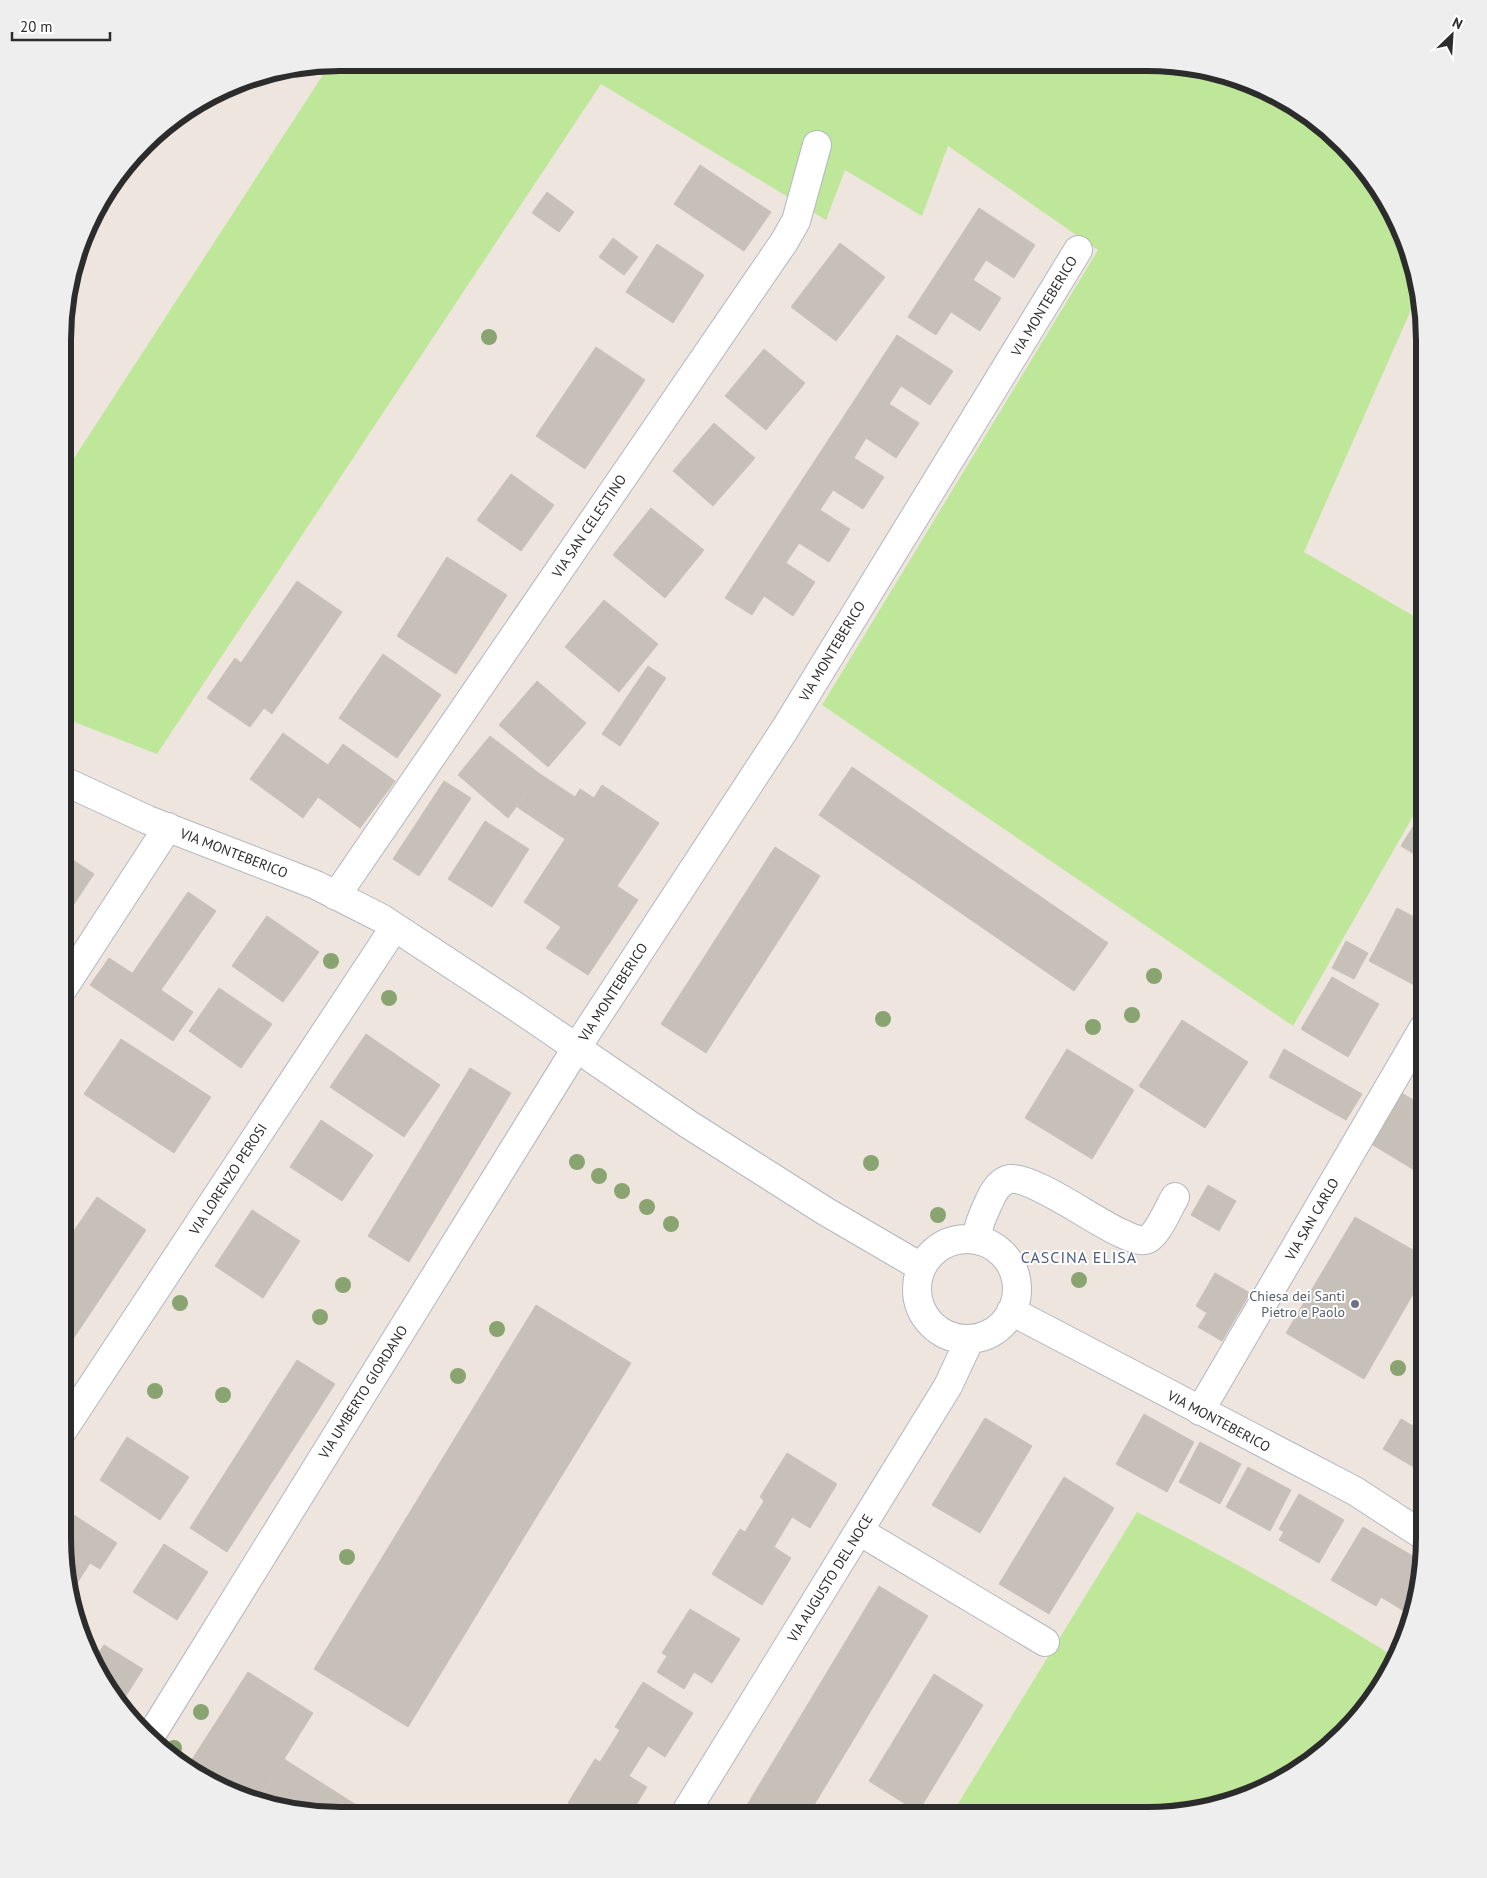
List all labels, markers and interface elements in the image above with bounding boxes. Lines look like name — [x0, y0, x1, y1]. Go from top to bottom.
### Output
scale bar — [12, 10, 110, 42]
north arrow — [1427, 10, 1477, 60]
text: N — [1450, 13, 1465, 33]
text: 20 m — [20, 17, 53, 36]
street label: VIA MONTEBERICO — [1006, 252, 1081, 360]
street label: VIA SAN CELESTINO — [547, 471, 630, 582]
street label: VIA MONTEBERICO — [794, 597, 869, 705]
street label: VIA MONTEBERICO — [177, 824, 290, 882]
street label: VIA MONTEBERICO — [574, 939, 652, 1046]
street label: VIA LORENZO PEROSI — [185, 1120, 271, 1239]
street label: VIA SAN CARLO — [1281, 1175, 1343, 1264]
district label: CASCINA ELISA — [1021, 1247, 1137, 1267]
place label: Chiesa dei Santi Pietro e Paolo — [1249, 1287, 1345, 1321]
marker: Chiesa dei Santi Pietro e Paolo — [1349, 1298, 1361, 1310]
street label: VIA UMBERTO GIORDANO — [314, 1322, 411, 1463]
street label: VIA MONTEBERICO — [1164, 1386, 1274, 1456]
street label: VIA AUGUSTO DEL NOCE — [783, 1511, 877, 1646]

